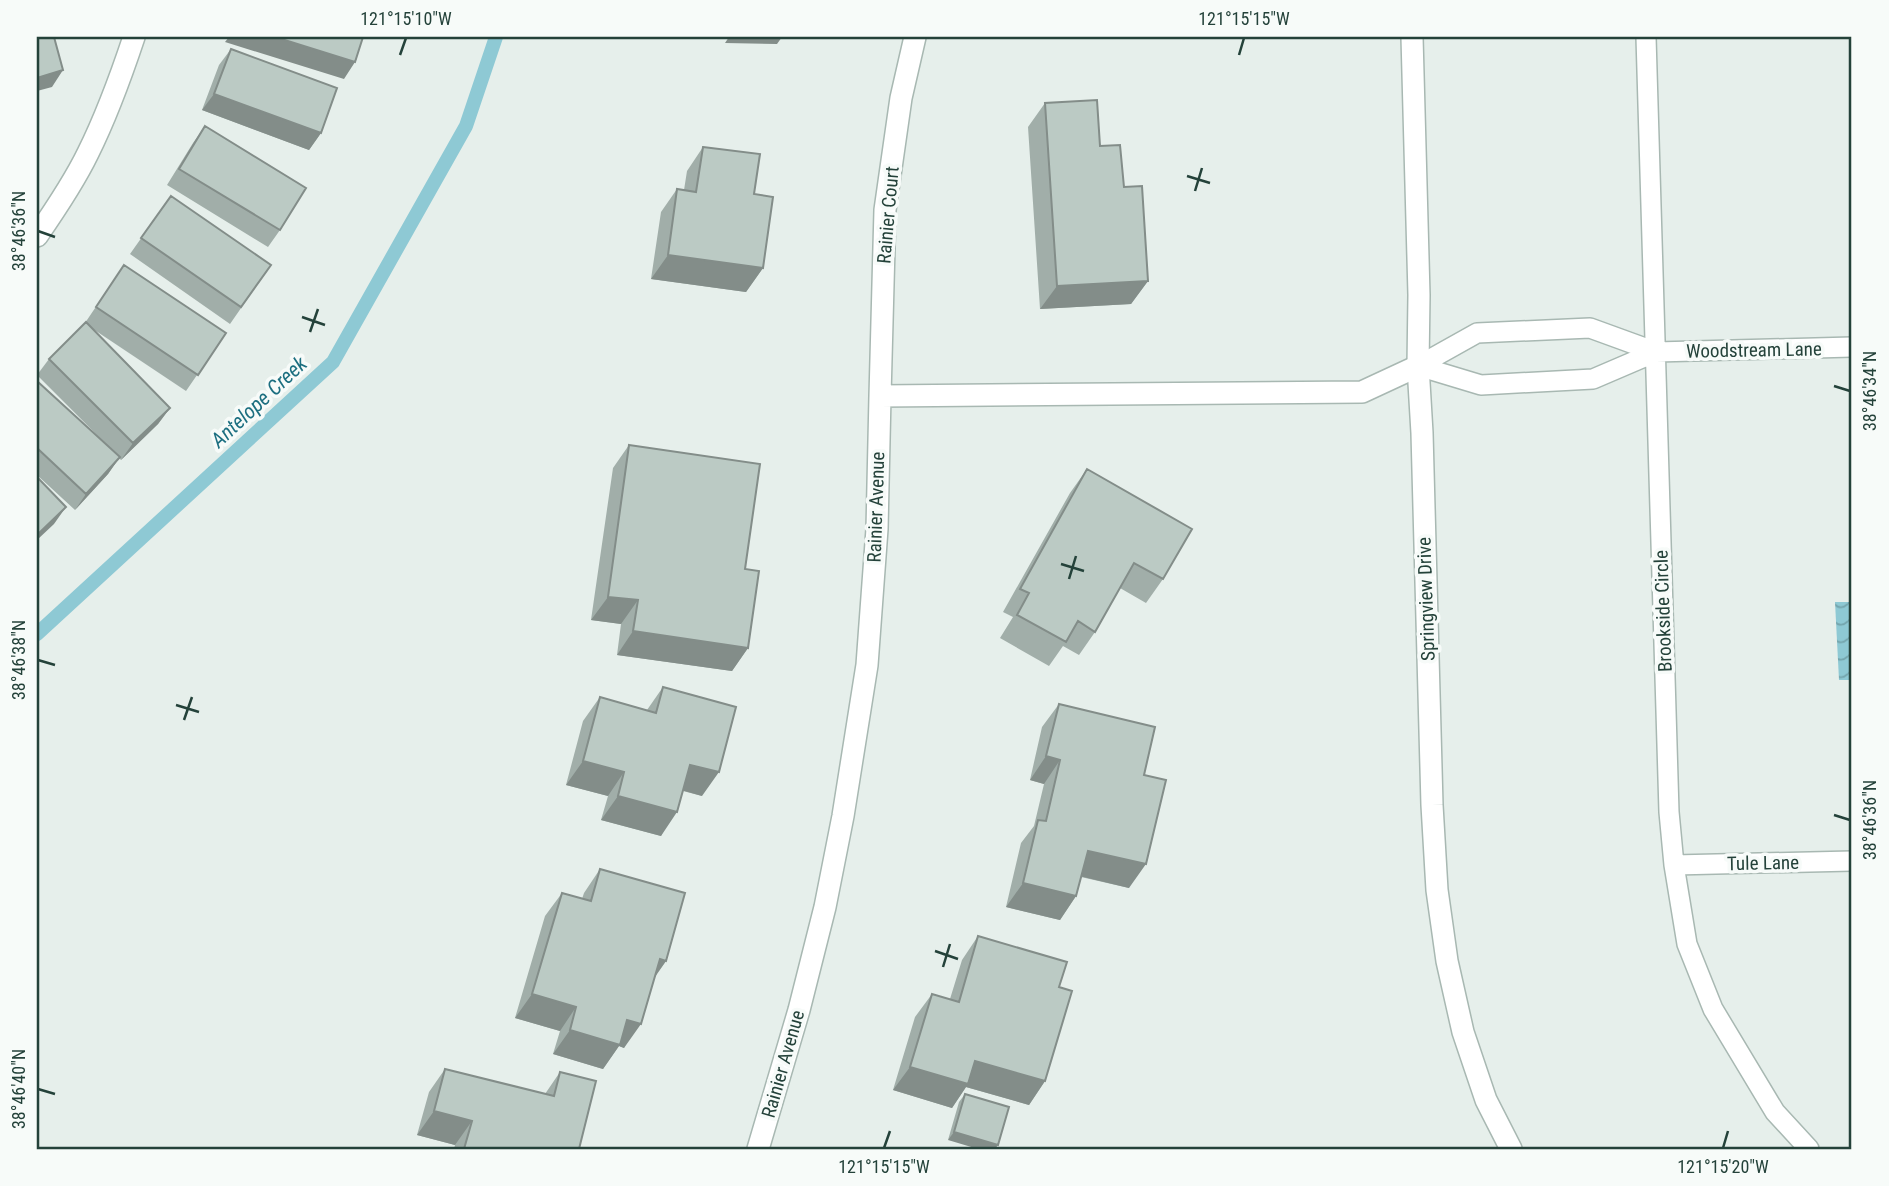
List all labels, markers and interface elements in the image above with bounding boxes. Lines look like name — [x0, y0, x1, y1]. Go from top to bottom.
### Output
text: 121°15'10"W — [360, 8, 452, 29]
text: 121°15'15"W — [1198, 8, 1290, 29]
street label: Rainier Court — [872, 165, 904, 265]
text: 38°46'36"N — [8, 191, 29, 271]
street label: Woodstream Lane — [1686, 337, 1822, 363]
water label: Antelope Creek — [205, 351, 313, 453]
text: 38°46'34"N — [1859, 351, 1880, 431]
street label: Rainier Avenue — [863, 451, 889, 563]
street label: Springview Drive — [1412, 537, 1440, 661]
street label: Brookside Circle — [1649, 549, 1677, 672]
text: 38°46'38"N — [8, 620, 29, 700]
text: 38°46'36"N — [1859, 780, 1880, 860]
street label: Tule Lane — [1727, 851, 1799, 875]
street label: Rainier Avenue — [757, 1007, 809, 1120]
text: 38°46'40"N — [8, 1049, 29, 1129]
text: 121°15'15"W — [838, 1156, 930, 1177]
text: 121°15'20"W — [1677, 1156, 1769, 1177]

